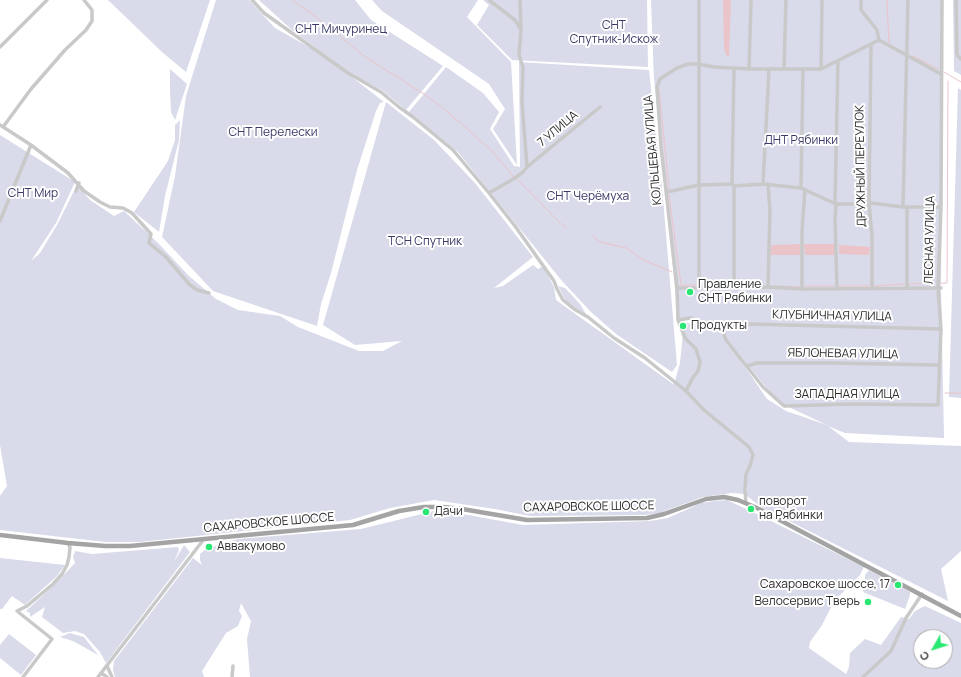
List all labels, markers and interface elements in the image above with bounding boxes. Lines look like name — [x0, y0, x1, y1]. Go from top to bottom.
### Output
park label: СНТ Спутник-Искож — [570, 19, 658, 47]
park label: СНТ Мичуринец — [295, 23, 387, 37]
street label: КОЛЬЦЕВАЯ УЛИЦА — [641, 94, 665, 206]
street label: ДРУЖНЫЙ ПЕРЕУЛОК — [853, 105, 869, 227]
street label: 7 УЛИЦА — [535, 108, 581, 150]
park label: СНТ Перелески — [228, 126, 318, 140]
park label: ДНТ Рябинки — [764, 134, 838, 148]
park label: СНТ Мир — [8, 187, 58, 201]
park label: СНТ Черёмуха — [547, 190, 629, 204]
street label: ЛЕСНАЯ УЛИЦА — [922, 196, 938, 284]
park label: ТСН Спутник — [388, 235, 462, 249]
place label: Правление СНТ Рябинки — [698, 278, 772, 306]
marker: Правление СНТ Рябинки — [685, 287, 695, 297]
street label: КЛУБНИЧНАЯ УЛИЦА — [772, 308, 892, 324]
place label: Продукты — [691, 319, 747, 333]
marker: Продукты — [678, 321, 688, 331]
street label: ЯБЛОНЕВАЯ УЛИЦА — [787, 346, 899, 362]
street label: ЗАПАДНАЯ УЛИЦА — [794, 388, 900, 402]
place label: поворот на Рябинки — [759, 495, 823, 523]
street label: САХАРОВСКОЕ ШОССЕ — [523, 499, 655, 515]
marker: поворот на Рябинки — [746, 504, 756, 514]
place label: Дачи — [434, 505, 463, 519]
marker: Дачи — [421, 507, 431, 517]
street label: САХАРОВСКОЕ ШОССЕ — [203, 510, 335, 536]
place label: Аввакумово — [217, 540, 285, 554]
marker: Аввакумово — [204, 542, 214, 552]
place label: Сахаровское шоссе, 17 — [760, 578, 890, 592]
marker: Сахаровское шоссе, 17 — [893, 580, 903, 590]
place label: Велосервис Тверь — [754, 595, 860, 609]
marker: Велосервис Тверь — [863, 597, 873, 607]
north arrow — [913, 629, 953, 669]
text: С — [916, 648, 932, 664]

